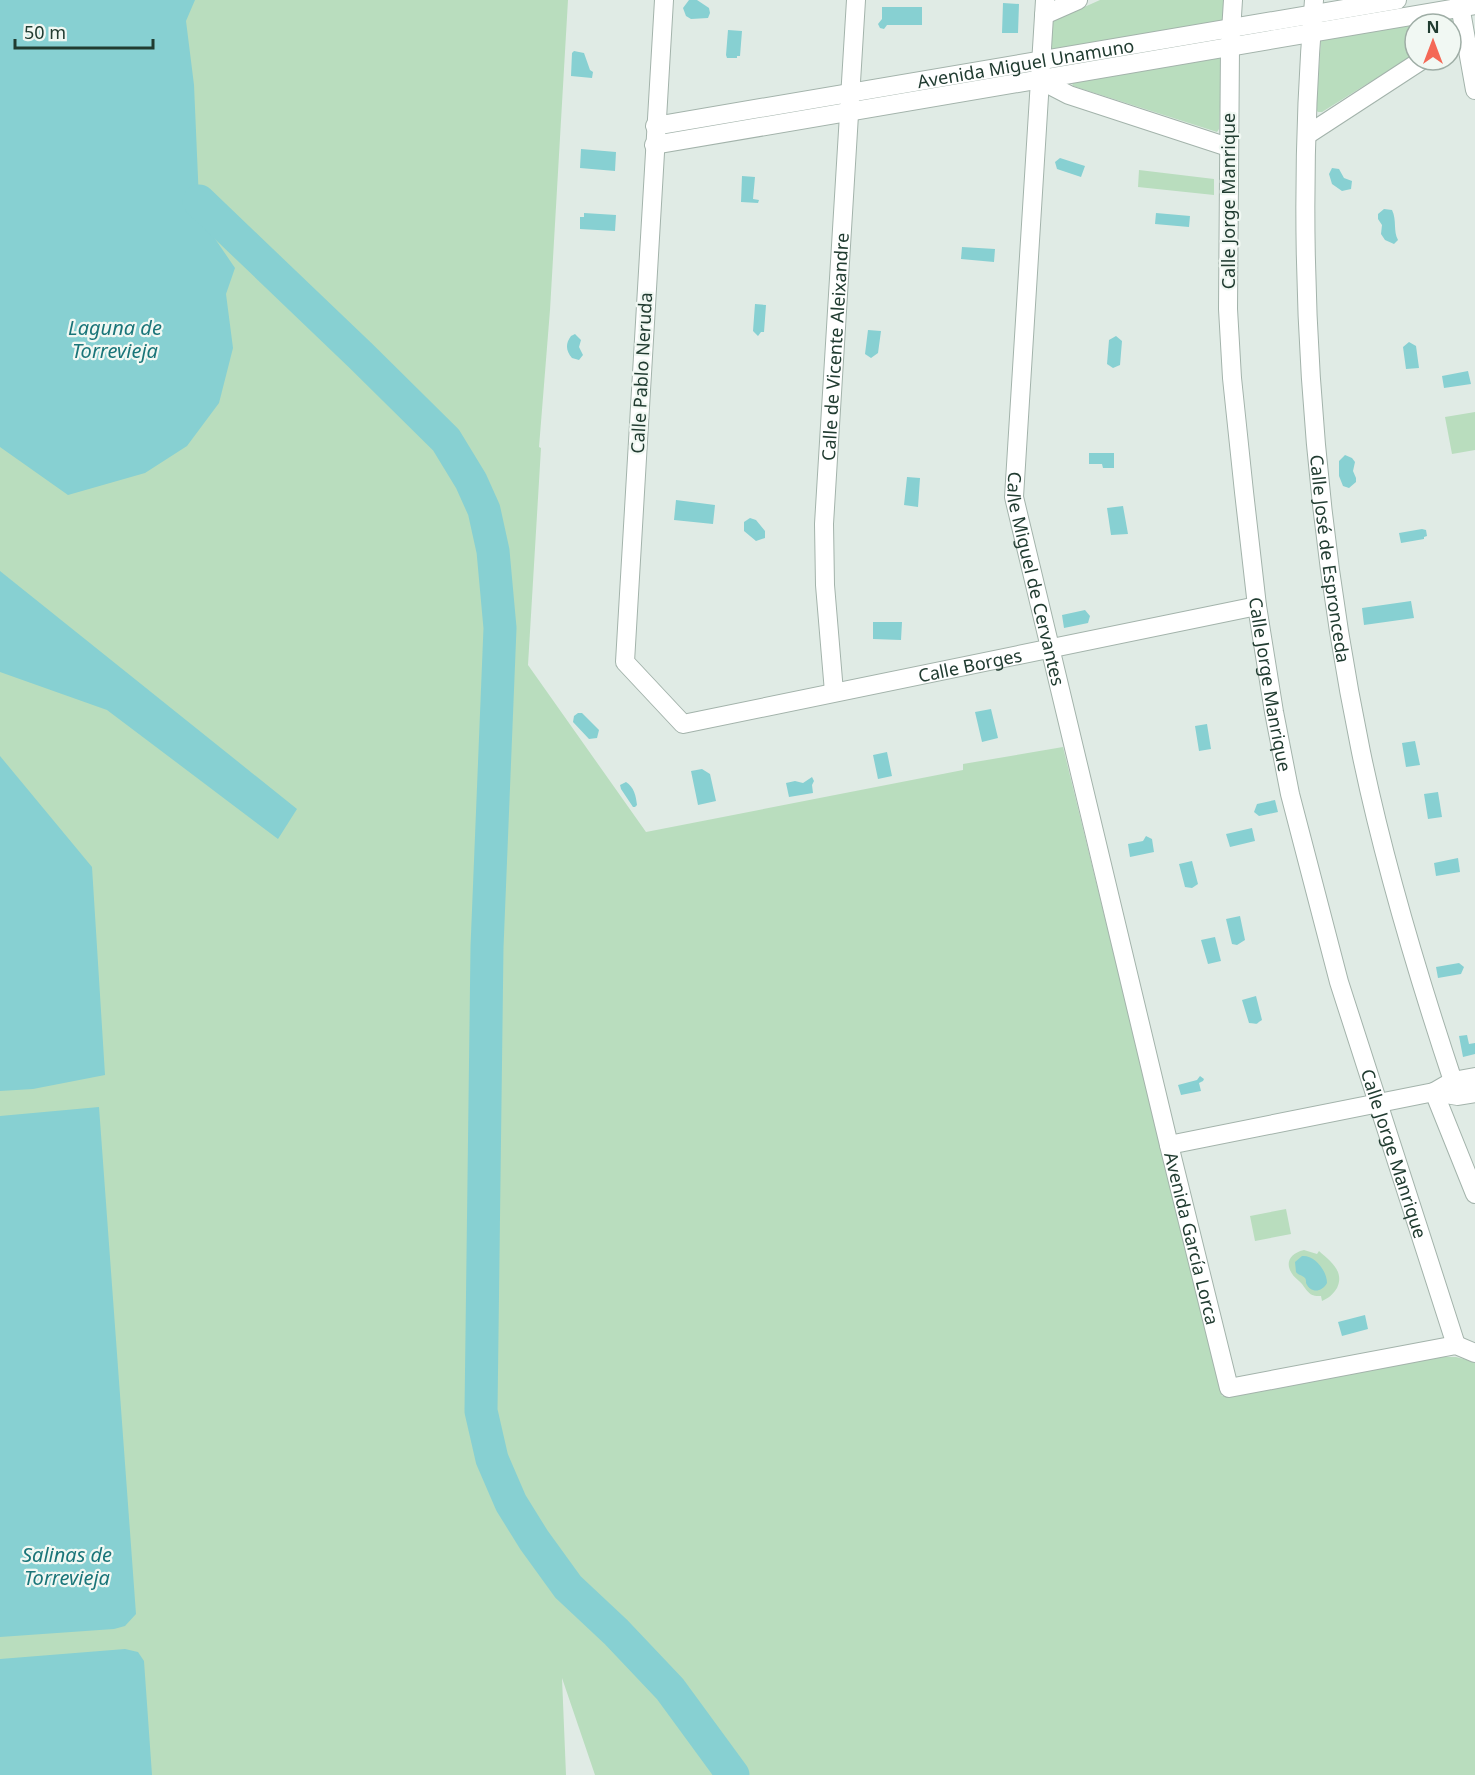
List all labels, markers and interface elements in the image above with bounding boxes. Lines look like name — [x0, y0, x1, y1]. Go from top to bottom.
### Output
scale bar — [15, 12, 153, 50]
north arrow — [1403, 12, 1463, 72]
text: N — [1426, 16, 1440, 38]
text: 50 m — [24, 20, 66, 44]
street label: Avenida Miguel Unamuno — [915, 33, 1136, 93]
street label: Calle Jorge Manrique — [1216, 113, 1240, 289]
street label: Calle de Vicente Aleixandre — [816, 232, 854, 461]
street label: Calle Pablo Neruda — [625, 292, 657, 454]
water label: Laguna de Torrevieja — [68, 314, 162, 364]
street label: Calle José de Espronceda — [1305, 453, 1356, 664]
street label: Calle Miguel de Cervantes — [1002, 471, 1071, 688]
street label: Calle Jorge Manrique — [1244, 596, 1297, 774]
street label: Calle Borges — [916, 643, 1024, 687]
street label: Calle Jorge Manrique — [1356, 1066, 1433, 1241]
street label: Avenida García Lorca — [1159, 1150, 1225, 1327]
water label: Salinas de Torrevieja — [22, 1541, 112, 1591]

